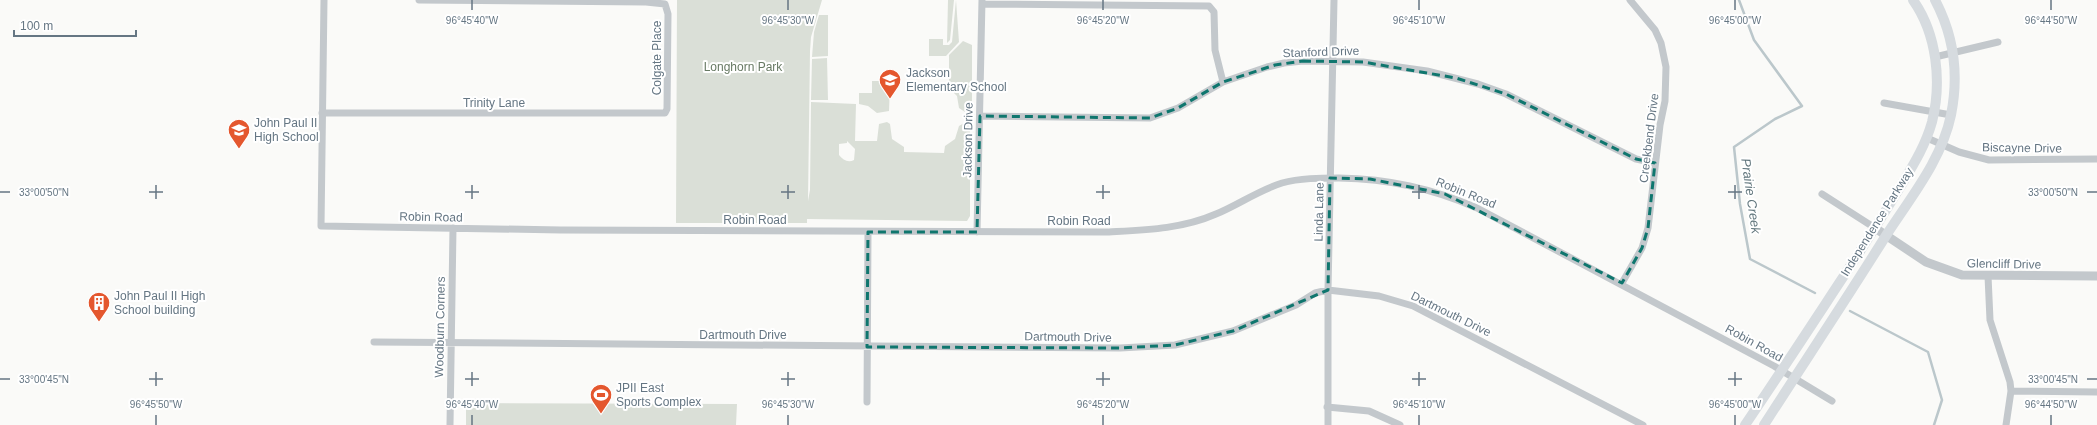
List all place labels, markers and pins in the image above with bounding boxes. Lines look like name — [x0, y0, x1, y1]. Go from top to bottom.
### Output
place label: Jackson Elementary School — [906, 66, 1007, 94]
school or university icon: Jackson Elementary School — [877, 67, 903, 100]
place label: John Paul II High School — [254, 116, 319, 144]
school or university icon: John Paul II High School — [226, 117, 252, 150]
place label: John Paul II High School building — [114, 289, 205, 317]
building icon: John Paul II High School building — [86, 290, 112, 323]
place label: JPII East Sports Complex — [616, 381, 701, 409]
sports icon: JPII East Sports Complex — [588, 382, 614, 415]

